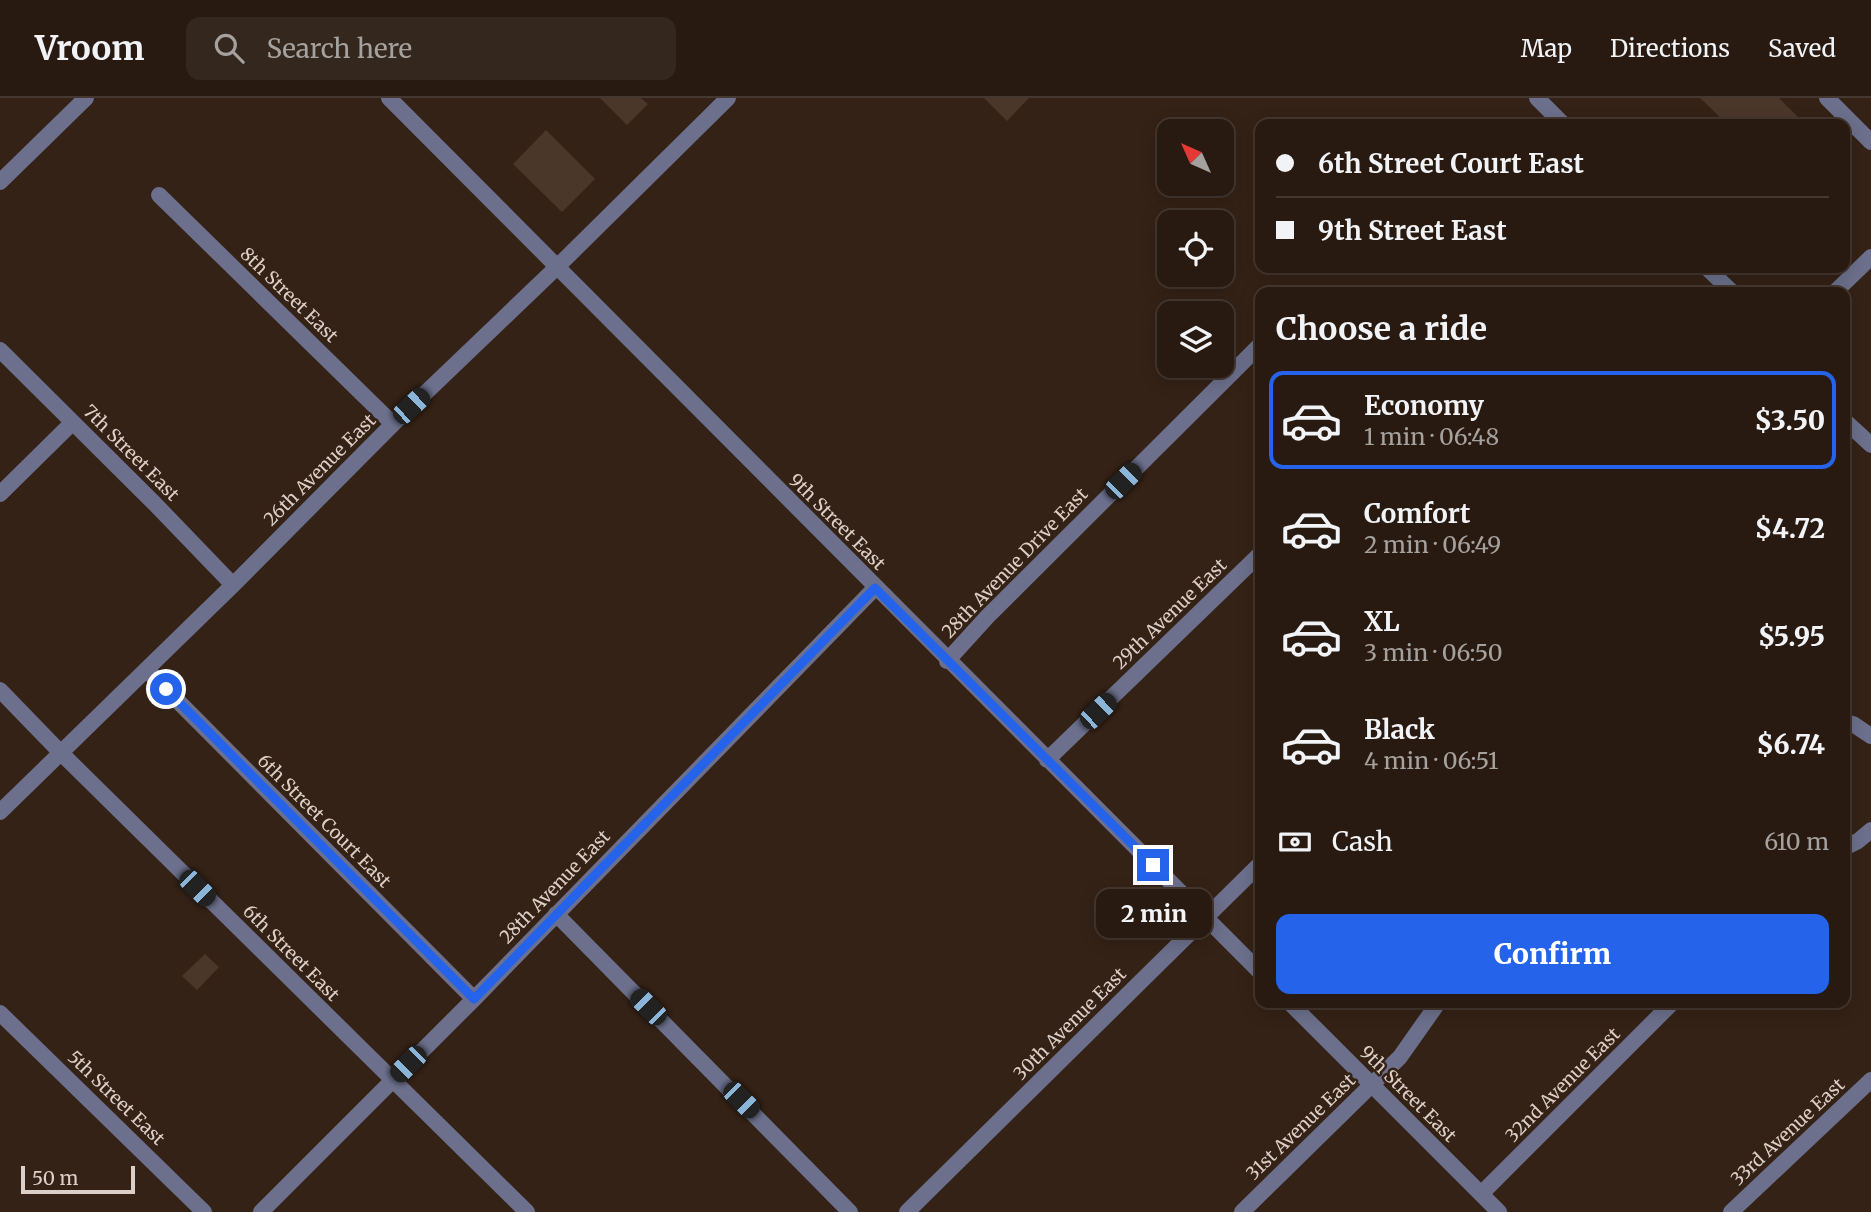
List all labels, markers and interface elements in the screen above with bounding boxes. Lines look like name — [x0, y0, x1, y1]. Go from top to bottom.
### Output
search box — [186, 17, 676, 80]
text: Vroom — [35, 28, 144, 69]
icon: search — [210, 29, 248, 67]
text: Search here — [266, 32, 412, 65]
text: Map — [1521, 33, 1572, 64]
text: Directions — [1610, 33, 1730, 64]
text: Saved — [1768, 33, 1836, 64]
north arrow — [1157, 119, 1234, 196]
map controls — [1157, 119, 1234, 378]
text: 6th Street Court East — [1318, 147, 1584, 180]
button: locate — [1157, 210, 1234, 287]
text: 9th Street East — [1318, 214, 1507, 247]
street label: 8th Street East — [236, 242, 343, 347]
button: layers — [1157, 301, 1234, 378]
text: Choose a ride — [1276, 309, 1487, 349]
car — [389, 384, 434, 428]
icon: car — [1280, 389, 1343, 452]
text: Economy — [1364, 389, 1484, 422]
street label: 7th Street East — [79, 400, 184, 505]
text: $3.50 — [1754, 404, 1825, 437]
street label: 26th Avenue East — [259, 409, 380, 530]
text: 1 min · 06:48 — [1364, 422, 1499, 451]
car — [1101, 459, 1146, 503]
street label: 9th Street East — [784, 468, 891, 575]
street label: 28th Avenue Drive East — [937, 483, 1092, 643]
icon: car — [1280, 497, 1343, 560]
text: Comfort — [1364, 497, 1470, 530]
text: $4.72 — [1755, 512, 1825, 545]
text: 2 min · 06:49 — [1364, 530, 1501, 559]
street label: 29th Avenue East — [1108, 554, 1231, 674]
icon: car — [1280, 605, 1343, 668]
text: XL — [1364, 605, 1400, 638]
text: $5.95 — [1758, 620, 1825, 653]
text: 3 min · 06:50 — [1364, 638, 1503, 667]
route start — [150, 673, 182, 705]
car — [1076, 689, 1121, 733]
icon: car — [1280, 713, 1343, 776]
text: Black — [1364, 713, 1435, 746]
text: $6.74 — [1757, 728, 1825, 761]
text: 4 min · 06:51 — [1364, 746, 1498, 775]
street label: 6th Street Court East — [253, 749, 396, 892]
icon: cash — [1276, 823, 1314, 861]
street label: 28th Avenue East — [495, 825, 615, 948]
text: Cash — [1332, 825, 1393, 858]
text: 610 m — [1764, 827, 1829, 856]
route end — [1137, 849, 1169, 881]
car — [175, 866, 220, 910]
callout: 2 min — [1095, 890, 1211, 938]
text: 2 min — [1121, 899, 1187, 928]
street label: 6th Street East — [238, 900, 344, 1006]
button: Confirm — [1276, 914, 1829, 994]
street label: 30th Avenue East — [1009, 963, 1131, 1085]
car — [626, 985, 671, 1029]
street label: 32nd Avenue East — [1501, 1023, 1625, 1147]
street label: 9th Street East — [1355, 1040, 1462, 1147]
car — [386, 1042, 431, 1086]
street label: 5th Street East — [63, 1045, 170, 1150]
street label: 31st Avenue East — [1241, 1069, 1360, 1185]
street label: 33rd Avenue East — [1726, 1073, 1849, 1190]
car — [719, 1078, 764, 1122]
scale bar — [21, 1163, 135, 1195]
text: 50 m — [32, 1166, 78, 1190]

